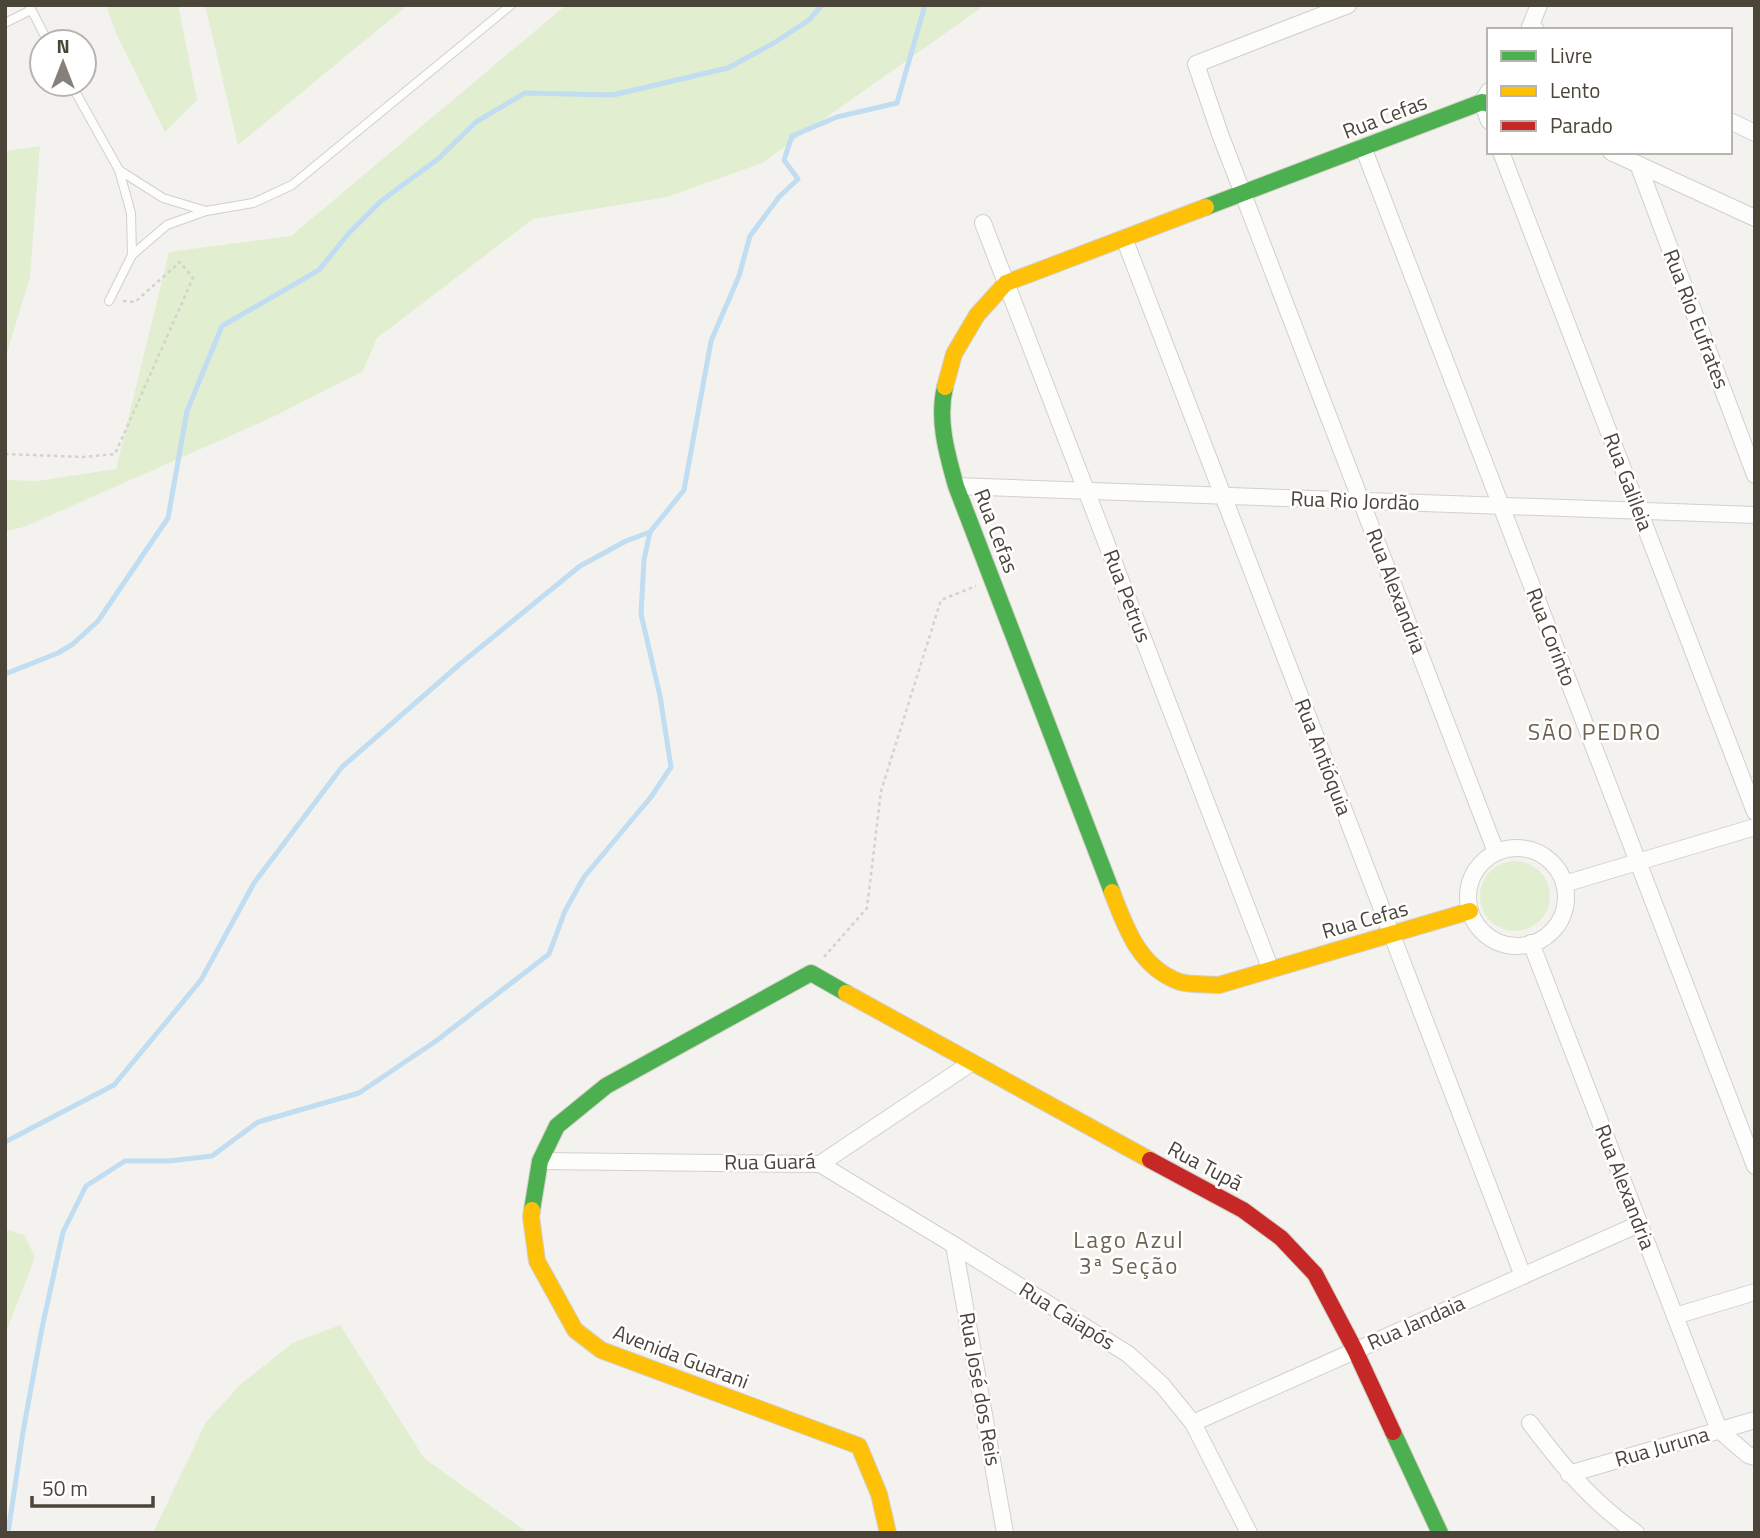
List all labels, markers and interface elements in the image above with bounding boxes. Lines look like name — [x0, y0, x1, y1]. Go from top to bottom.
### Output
north arrow — [28, 28, 98, 98]
legend — [1487, 28, 1732, 154]
text: N — [56, 31, 70, 60]
text: Livre — [1550, 39, 1592, 71]
text: Lento — [1550, 74, 1600, 106]
street label: Rua Cefas — [1338, 85, 1432, 147]
text: Parado — [1550, 109, 1613, 141]
street label: Rua Rio Eufrates — [1656, 244, 1738, 393]
street label: Rua Galileia — [1596, 428, 1662, 536]
street label: Rua Rio Jordão — [1290, 482, 1420, 518]
street label: Rua Cefas — [966, 484, 1028, 578]
street label: Rua Alexandria — [1358, 523, 1436, 658]
street label: Rua Petrus — [1096, 544, 1160, 647]
street label: Rua Corinto — [1519, 583, 1585, 690]
street label: Rua Antióquia — [1287, 693, 1361, 820]
district label: SÃO PEDRO — [1528, 714, 1662, 749]
street label: Rua Cefas — [1318, 891, 1412, 947]
street label: Rua Alexandria — [1587, 1119, 1665, 1254]
street label: Rua Tupã — [1162, 1132, 1249, 1199]
street label: Rua Guará — [724, 1144, 817, 1178]
district label: Lago Azul 3ª Seção — [1073, 1222, 1185, 1283]
street label: Rua Caiapós — [1013, 1273, 1122, 1357]
street label: Rua Jandaia — [1362, 1286, 1470, 1358]
street label: Rua José dos Reis — [952, 1309, 1010, 1468]
street label: Avenida Guarani — [609, 1315, 754, 1397]
street label: Rua Juruna — [1611, 1417, 1713, 1475]
scale bar — [32, 1464, 152, 1508]
text: 50 m — [42, 1472, 88, 1504]

